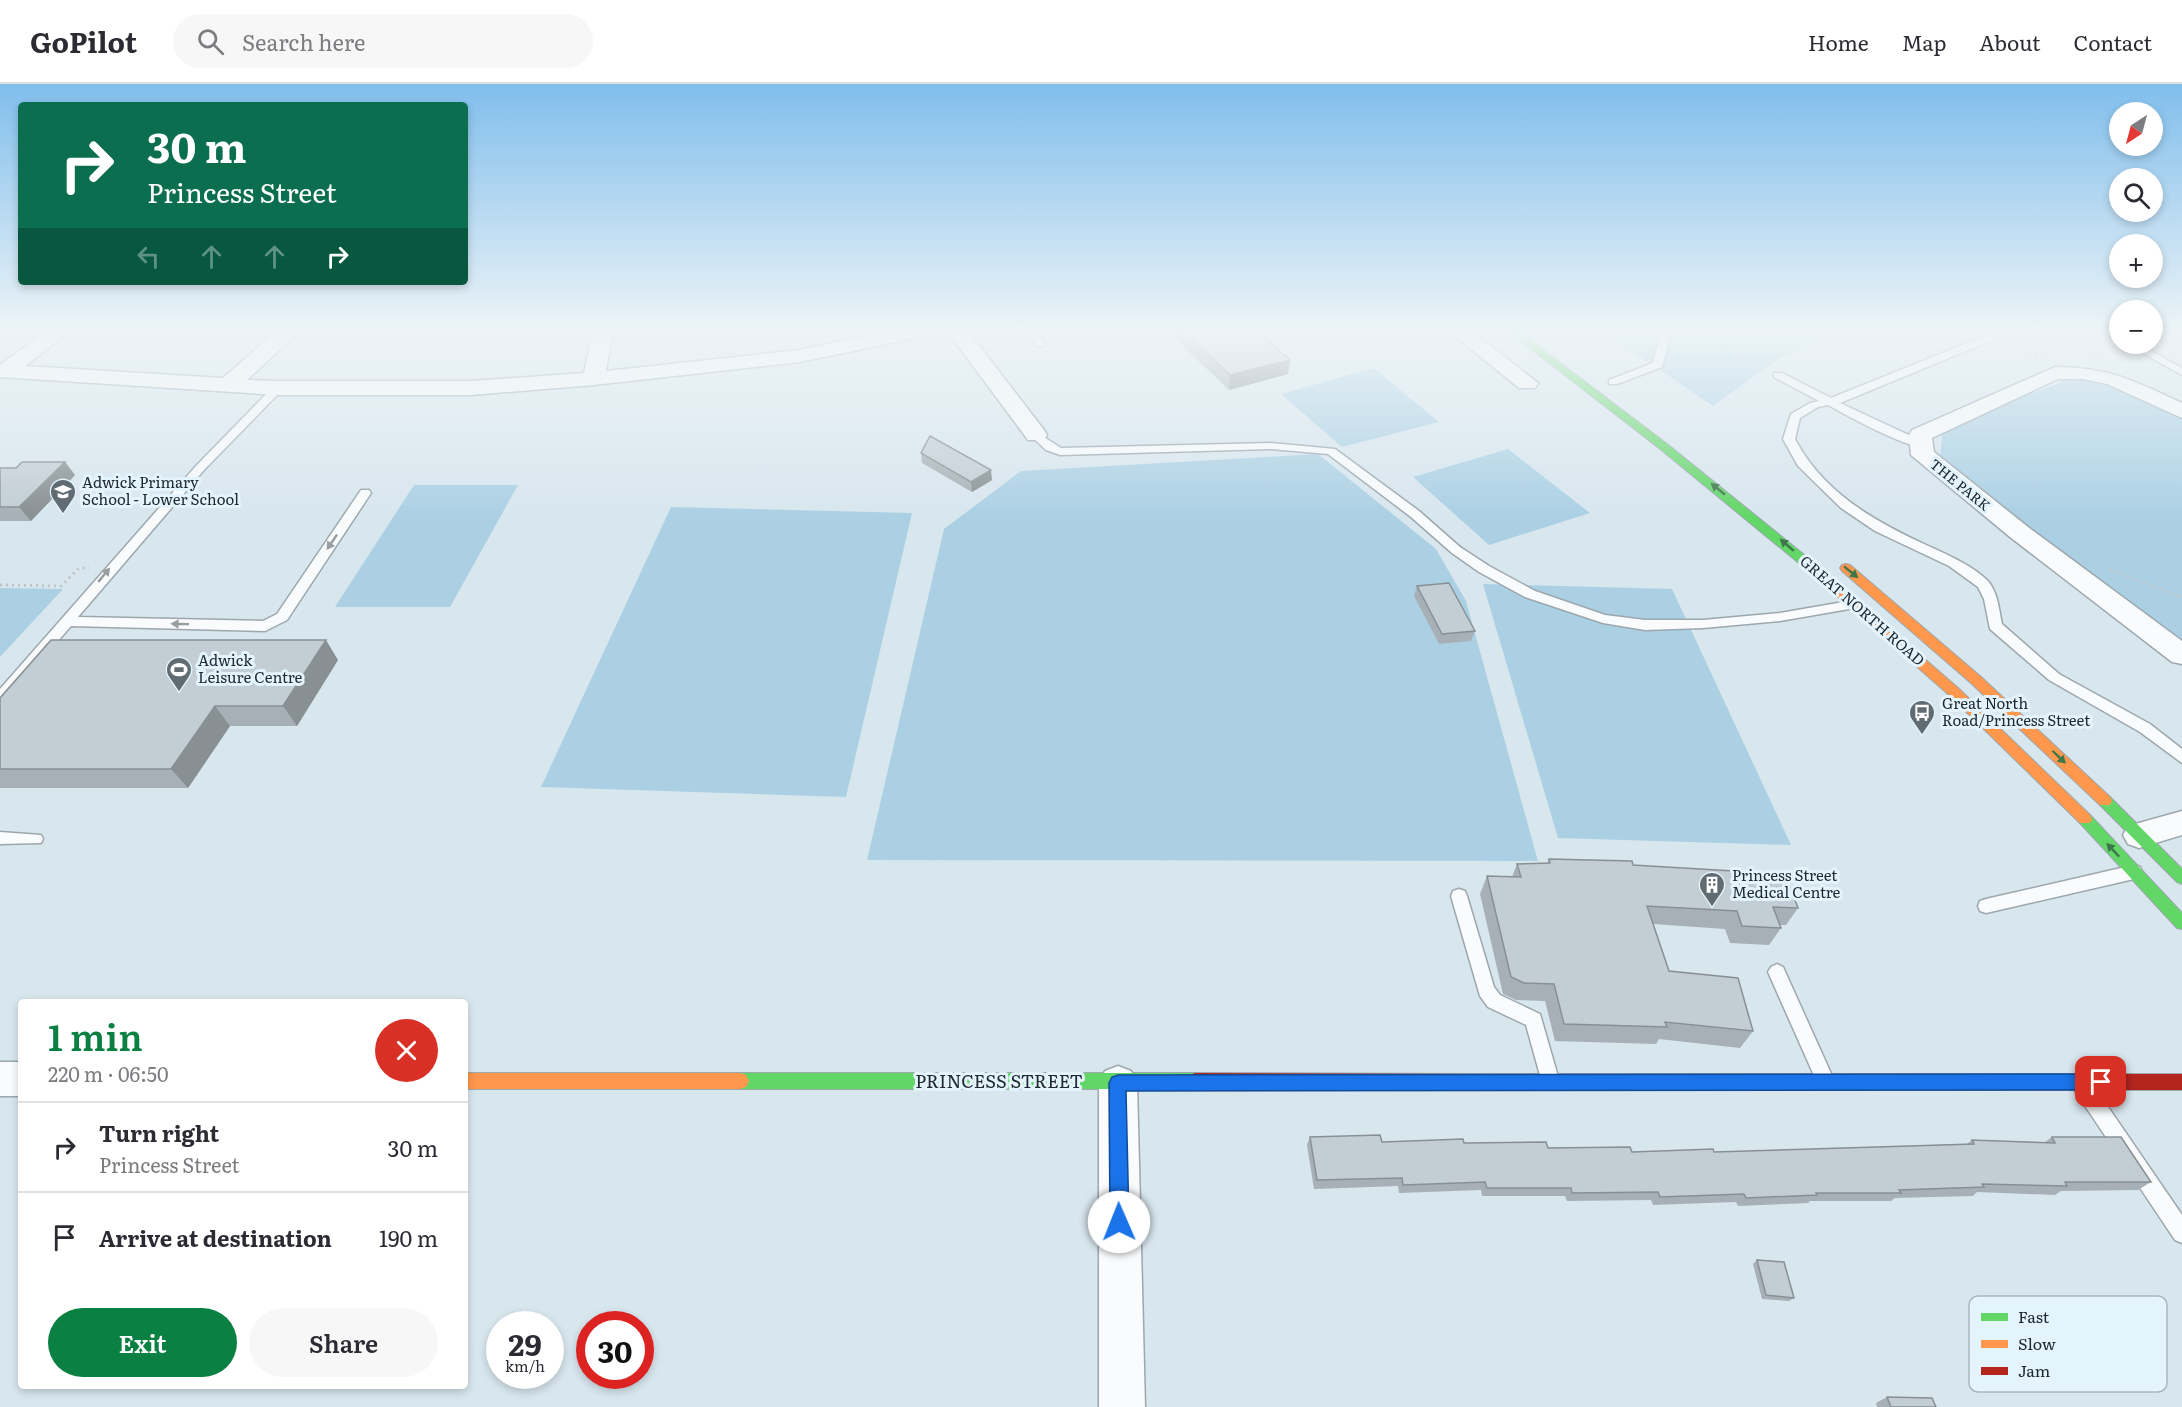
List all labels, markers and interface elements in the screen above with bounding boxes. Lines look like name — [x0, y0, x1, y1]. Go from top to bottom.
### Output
search box — [173, 14, 593, 68]
text: GoPilot — [30, 20, 137, 62]
icon: search — [194, 25, 227, 58]
text: Search here — [242, 25, 365, 58]
text: Home — [1808, 26, 1869, 57]
text: Map — [1902, 26, 1946, 57]
text: About — [1979, 26, 2041, 57]
text: Contact — [2074, 26, 2152, 57]
north arrow — [2109, 102, 2163, 156]
map controls — [2109, 102, 2163, 354]
text: 30 m — [147, 114, 247, 176]
icon: right — [48, 126, 126, 204]
button: search — [2109, 168, 2163, 222]
text: Princess Street — [147, 171, 337, 211]
button: + — [2109, 234, 2163, 288]
icon: left — [132, 240, 165, 273]
icon: ahead — [195, 240, 228, 273]
icon: ahead — [258, 240, 291, 273]
icon: right — [321, 240, 354, 273]
button: − — [2109, 300, 2163, 354]
street label: THE PARK — [1926, 454, 1995, 515]
place label: Adwick Primary School - Lower School — [82, 470, 239, 510]
school or university icon: Adwick Primary School - Lower School — [48, 477, 78, 515]
one-way arrow — [1710, 483, 1725, 495]
one-way arrow — [327, 534, 338, 550]
one-way arrow — [1779, 538, 1794, 552]
street label: GREAT NORTH ROAD — [1795, 549, 1930, 671]
one-way arrow — [1843, 565, 1859, 578]
one-way arrow — [97, 568, 110, 583]
one-way arrow — [170, 619, 189, 628]
place label: Adwick Leisure Centre — [198, 648, 303, 688]
sports icon: Adwick Leisure Centre — [164, 655, 194, 693]
place label: Great North Road/Princess Street — [1942, 691, 2090, 731]
bus stop icon: Great North Road/Princess Street — [1907, 698, 1937, 736]
one-way arrow — [2052, 750, 2067, 764]
one-way arrow — [2107, 843, 2121, 857]
place label: Princess Street Medical Centre — [1732, 863, 1841, 903]
building icon: Princess Street Medical Centre — [1697, 870, 1727, 908]
text: 1 min — [48, 1009, 143, 1062]
button: close — [375, 1019, 438, 1082]
pin — [2075, 1056, 2126, 1107]
text: 220 m · 06:50 — [48, 1058, 169, 1088]
icon: arrive — [2084, 1065, 2117, 1098]
street label: PRINCESS STREET — [915, 1067, 1083, 1094]
text: Turn right — [99, 1116, 219, 1149]
icon: right — [48, 1131, 81, 1164]
text: 30 m — [388, 1131, 438, 1164]
text: Princess Street — [99, 1149, 240, 1179]
position arrow — [1087, 1190, 1151, 1254]
icon: arrive — [48, 1221, 81, 1254]
text: Arrive at destination — [99, 1221, 332, 1254]
text: 190 m — [379, 1221, 438, 1254]
legend — [1969, 1296, 2167, 1392]
text: Fast — [2018, 1304, 2050, 1328]
button: Exit — [48, 1308, 237, 1377]
button: Share — [249, 1308, 438, 1377]
speed limit sign: 30 — [576, 1311, 654, 1389]
text: 29 — [508, 1321, 542, 1365]
text: Slow — [2018, 1331, 2056, 1355]
text: km/h — [505, 1354, 545, 1377]
text: Jam — [2018, 1358, 2051, 1382]

